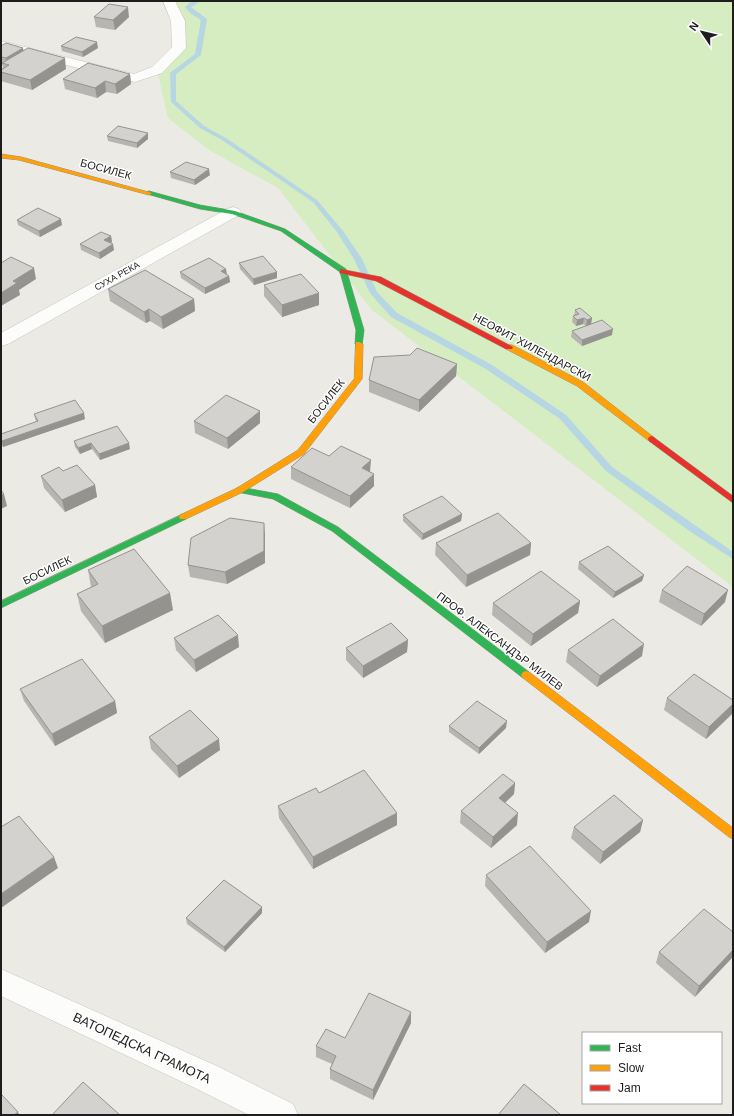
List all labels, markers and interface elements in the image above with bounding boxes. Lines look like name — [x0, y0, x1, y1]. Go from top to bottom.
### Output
north arrow — [682, 12, 722, 52]
text: N — [687, 20, 701, 33]
street label: БОСИЛЕК — [79, 156, 133, 182]
street label: СУХА РЕКА — [93, 260, 141, 292]
street label: НЕОФИТ ХИЛЕНДАРСКИ — [471, 311, 593, 383]
street label: БОСИЛЕК — [305, 376, 347, 425]
street label: БОСИЛЕК — [21, 553, 74, 587]
street label: ПРОФ. АЛЕКСАНДЪР МИЛЕВ — [435, 590, 565, 692]
street label: ВАТОПЕДСКА ГРАМОТА — [71, 1009, 213, 1087]
legend — [582, 1032, 722, 1104]
text: Fast — [618, 1041, 642, 1055]
text: Slow — [618, 1061, 644, 1075]
text: Jam — [618, 1081, 641, 1095]

